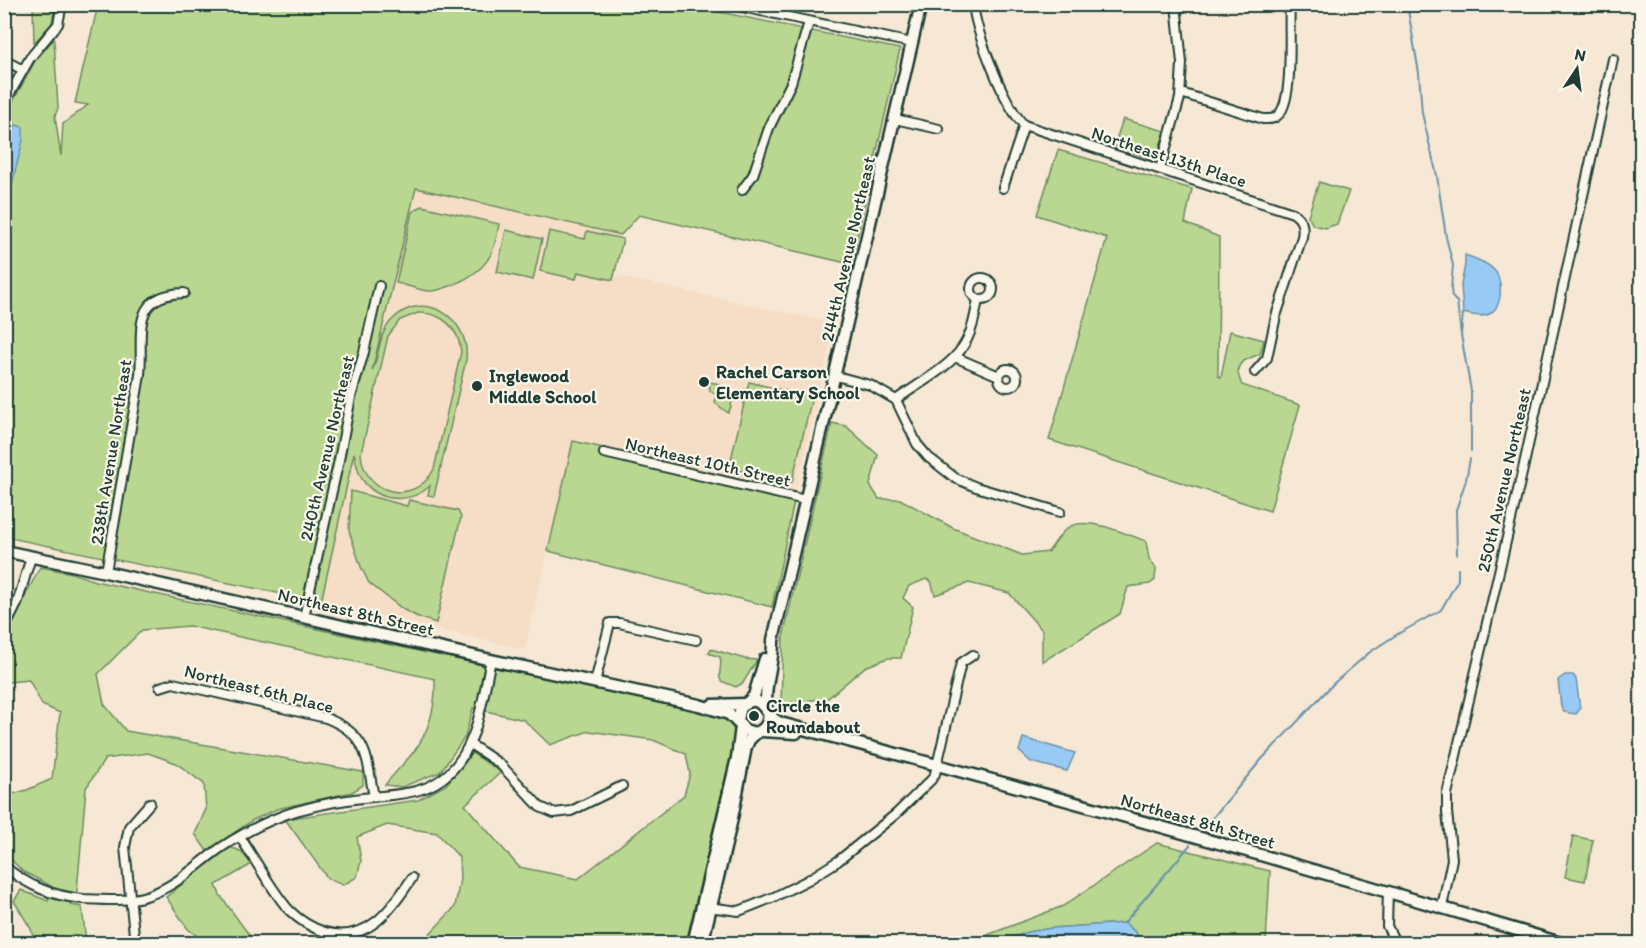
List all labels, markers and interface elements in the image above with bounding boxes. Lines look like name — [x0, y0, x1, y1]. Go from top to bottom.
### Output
north arrow — [1547, 39, 1607, 99]
text: N — [1573, 44, 1588, 65]
street label: Northeast 13th Place — [1089, 122, 1249, 192]
street label: 244th Avenue Northeast — [816, 154, 880, 344]
street label: 240th Avenue Northeast — [295, 353, 359, 543]
street label: 238th Avenue Northeast — [85, 357, 137, 546]
place label: Rachel Carson Elementary School — [716, 361, 860, 404]
place label: Inglewood Middle School — [489, 365, 597, 408]
marker: Rachel Carson Elementary School — [697, 375, 711, 389]
marker: Inglewood Middle School — [470, 379, 484, 393]
street label: 250th Avenue Northeast — [1472, 385, 1536, 574]
street label: Northeast 10th Street — [623, 432, 793, 492]
street label: Northeast 8th Street — [276, 583, 437, 641]
street label: Northeast 6th Place — [182, 660, 336, 718]
place label: Circle the Roundabout — [766, 695, 860, 738]
marker: Circle the Roundabout — [747, 709, 761, 723]
street label: Northeast 8th Street — [1118, 788, 1278, 854]

